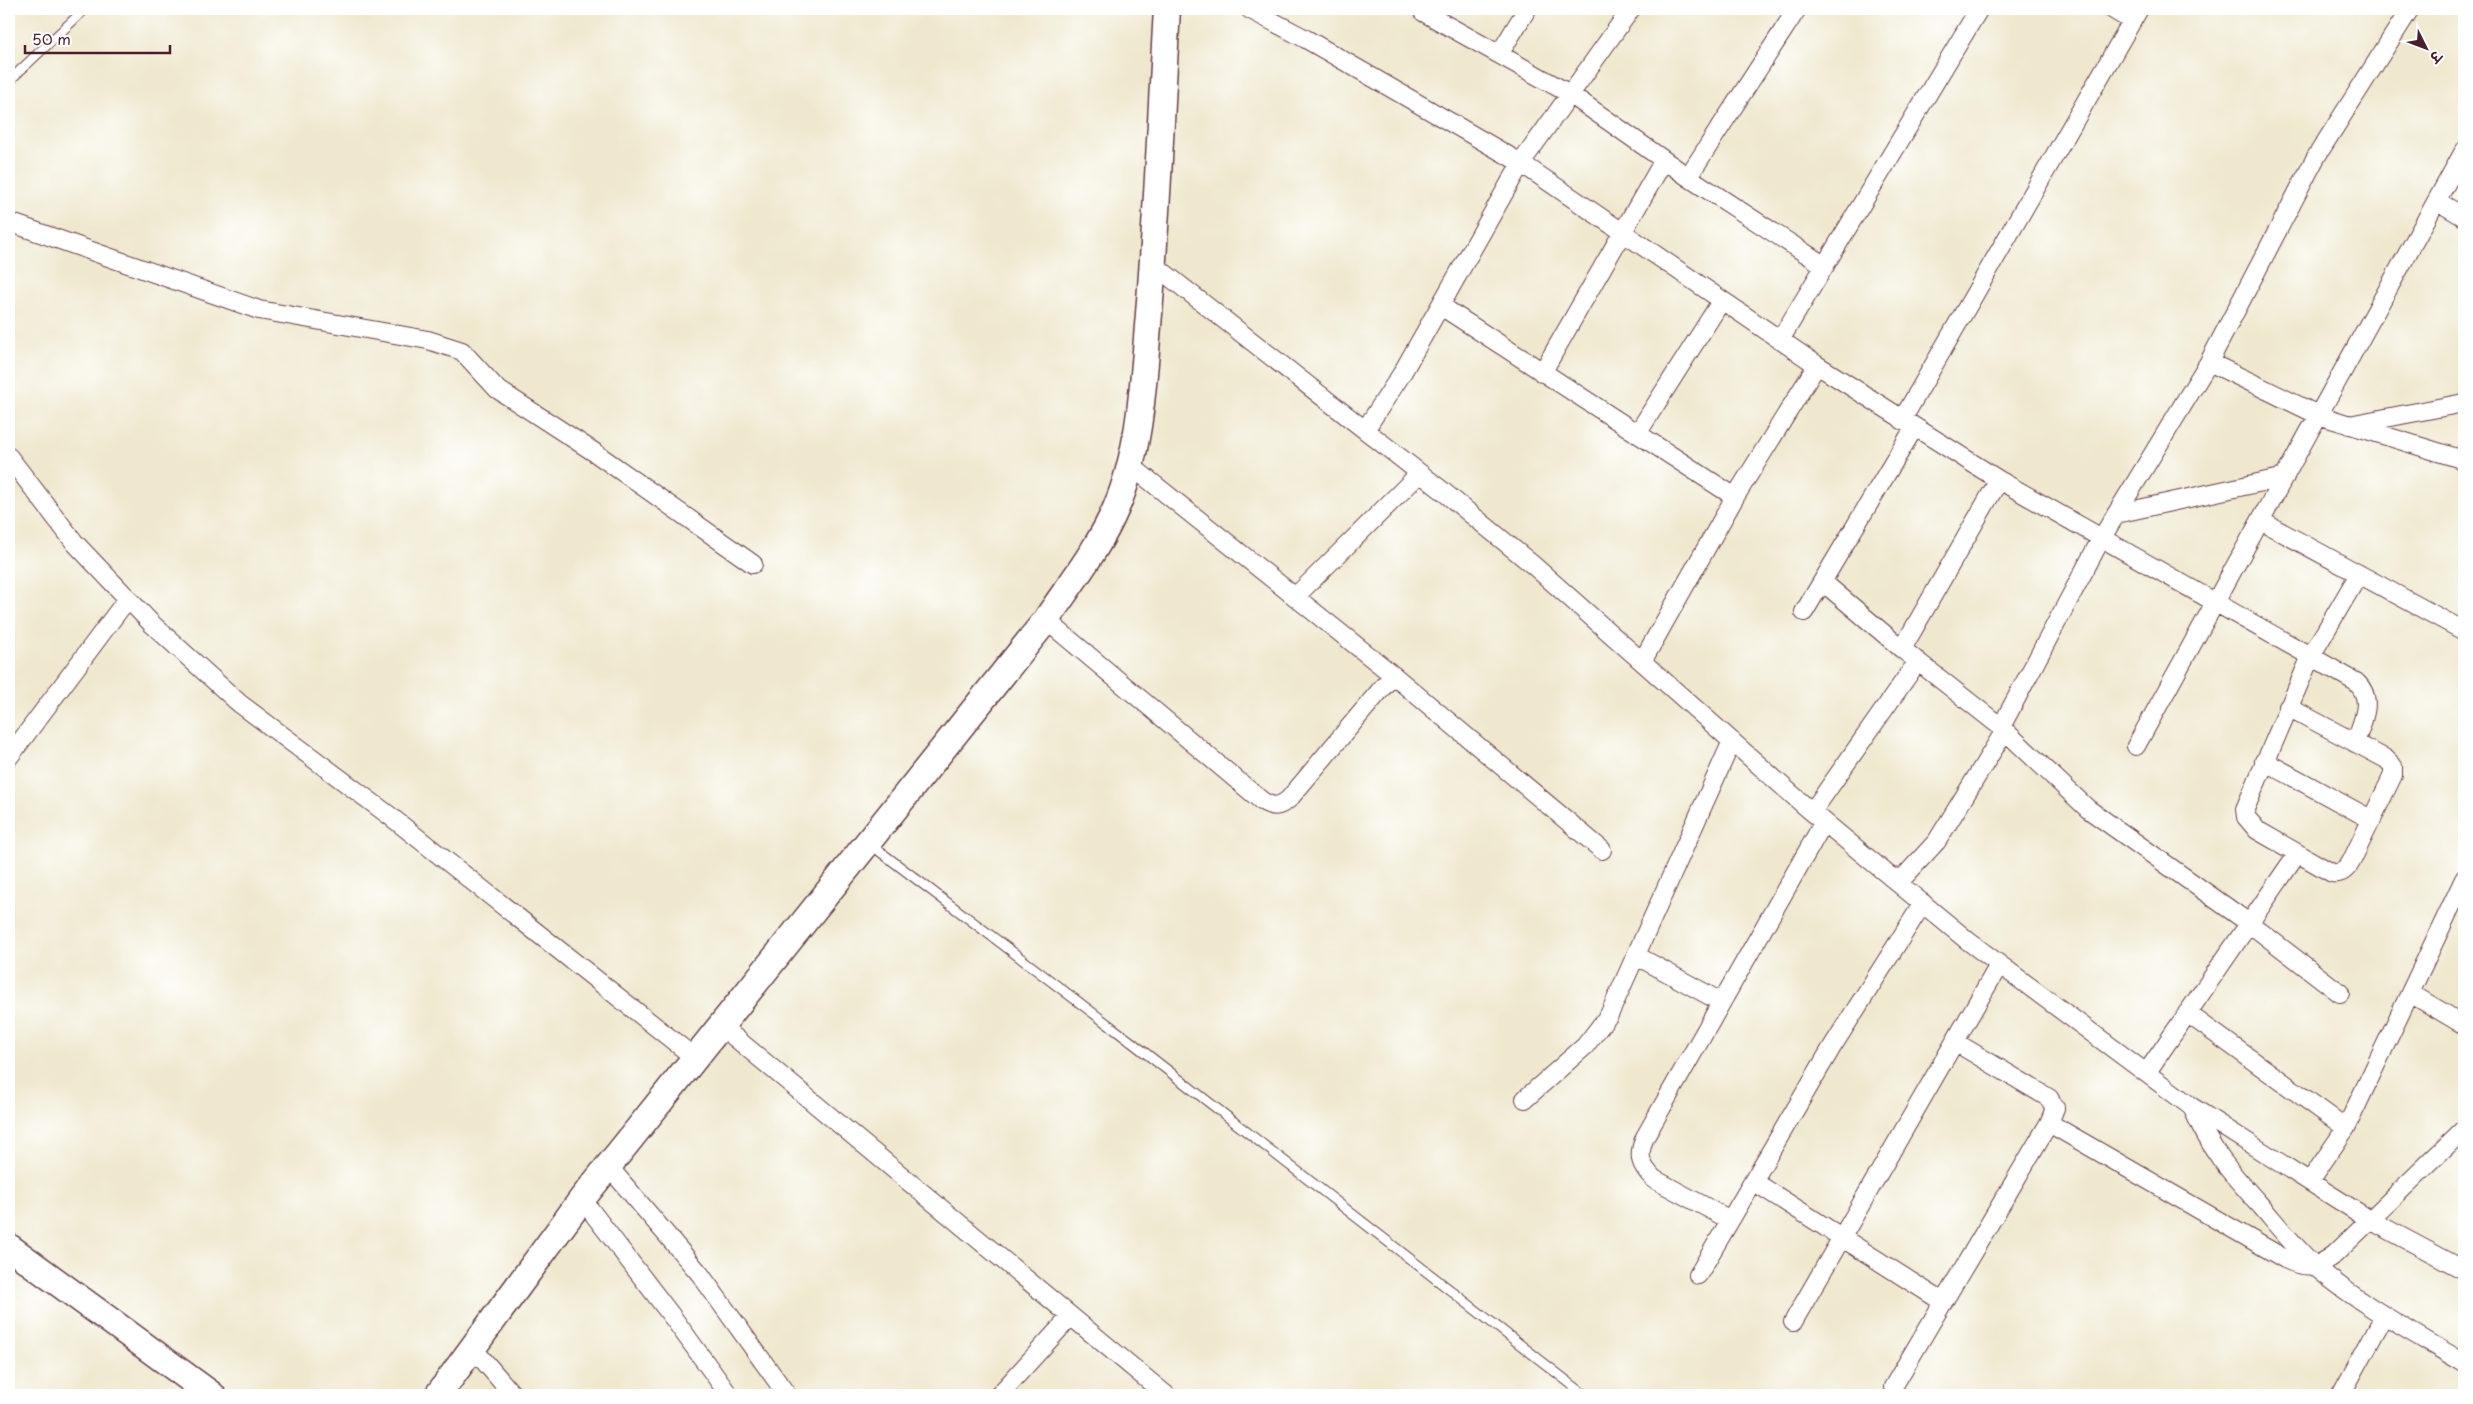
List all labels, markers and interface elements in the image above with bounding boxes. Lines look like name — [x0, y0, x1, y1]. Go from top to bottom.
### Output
scale bar — [25, 22, 170, 54]
north arrow — [2400, 22, 2450, 72]
text: 50 m — [32, 27, 71, 50]
text: उ — [2424, 45, 2448, 69]

